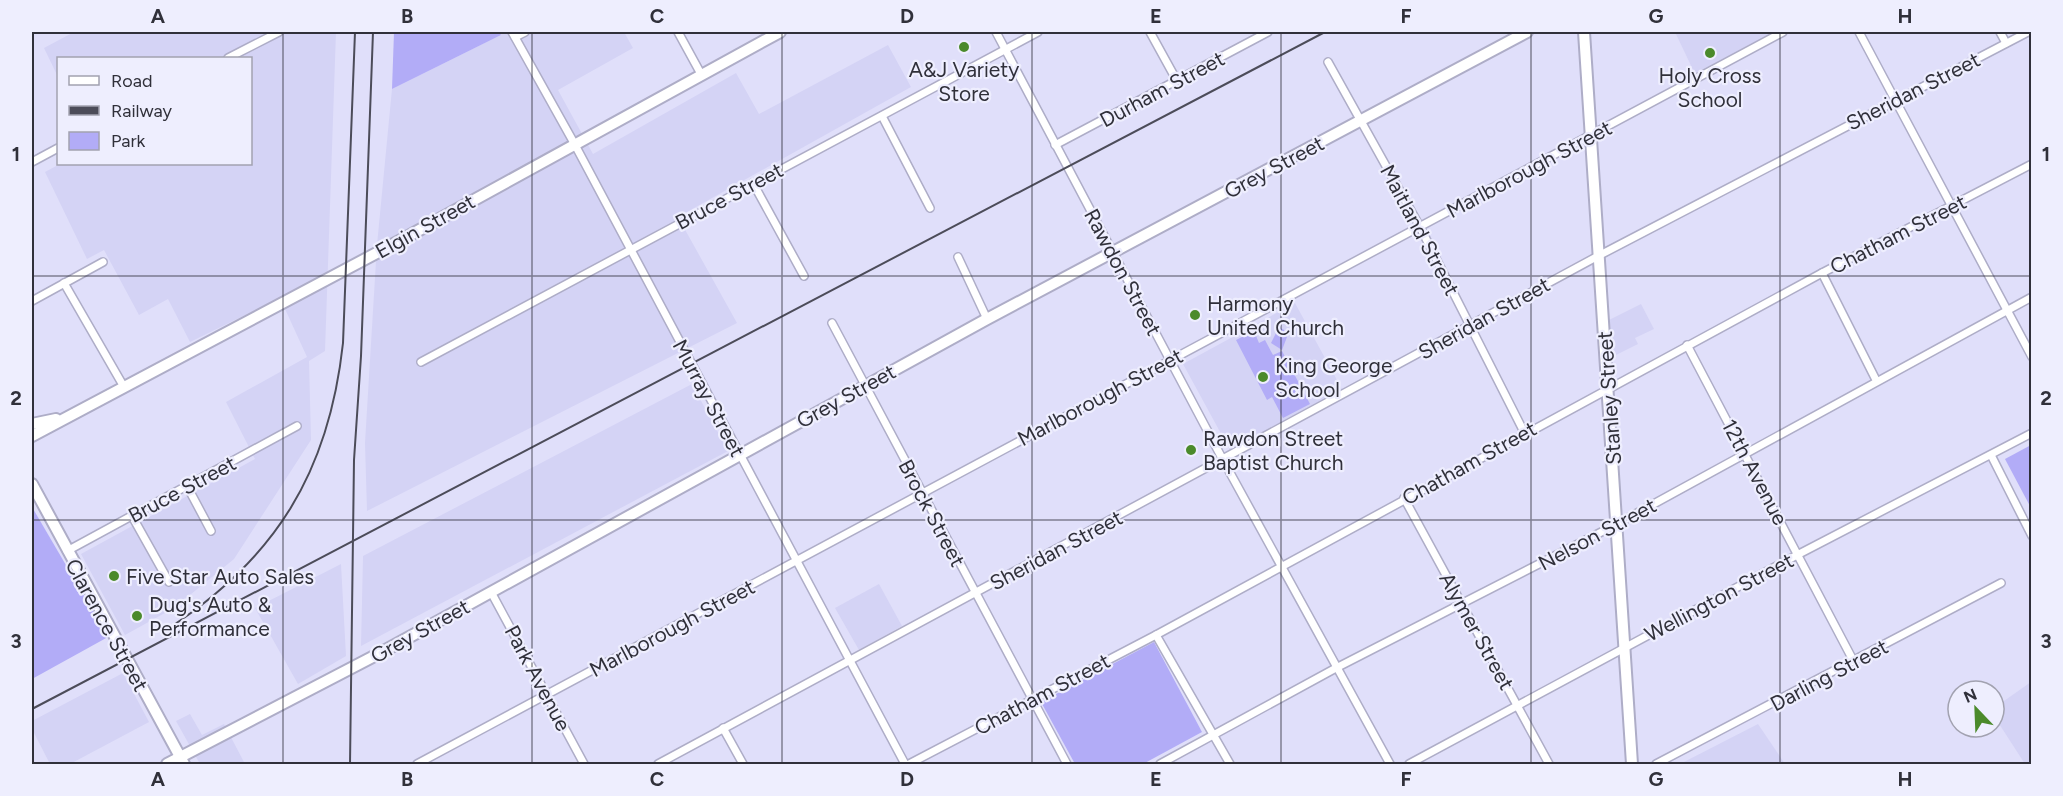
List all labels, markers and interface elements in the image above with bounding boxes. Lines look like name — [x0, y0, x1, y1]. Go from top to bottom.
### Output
text: A — [151, 4, 166, 28]
text: B — [401, 4, 413, 28]
text: C — [650, 4, 664, 28]
text: D — [900, 4, 914, 28]
text: E — [1150, 4, 1162, 28]
text: F — [1400, 4, 1412, 28]
text: G — [1649, 4, 1664, 28]
text: H — [1898, 4, 1913, 28]
marker: A&J Variety Store — [957, 40, 971, 54]
street label: Durham Street — [1095, 46, 1229, 132]
marker: Holy Cross School — [1703, 46, 1717, 60]
street label: Sheridan Street — [1842, 47, 1984, 135]
legend — [57, 57, 252, 165]
place label: A&J Variety Store — [909, 57, 1019, 106]
place label: Holy Cross School — [1659, 63, 1761, 112]
text: Road — [111, 70, 152, 92]
text: Railway — [111, 100, 173, 122]
street label: Marlborough Street — [1442, 115, 1616, 223]
text: Park — [111, 130, 146, 152]
street label: Grey Street — [1220, 130, 1328, 204]
text: 1 — [12, 142, 20, 166]
text: 1 — [2042, 142, 2050, 166]
street label: Bruce Street — [671, 157, 787, 235]
street label: Maitland Street — [1375, 160, 1465, 300]
street label: Elgin Street — [371, 188, 479, 264]
street label: Chatham Street — [1826, 189, 1970, 279]
street label: Rawdon Street — [1079, 204, 1167, 340]
street label: Sheridan Street — [1414, 271, 1554, 365]
place label: Harmony United Church — [1207, 291, 1344, 340]
marker: Harmony United Church — [1188, 308, 1202, 322]
street label: Stanley Street — [1592, 330, 1626, 466]
street label: Murray Street — [668, 335, 750, 461]
street label: Marlborough Street — [1013, 343, 1187, 451]
place label: King George School — [1275, 353, 1392, 402]
street label: Grey Street — [792, 359, 900, 433]
marker: King George School — [1256, 370, 1270, 384]
text: 2 — [10, 386, 22, 410]
text: 2 — [2040, 386, 2052, 410]
street label: 12th Avenue — [1717, 415, 1793, 529]
street label: Chatham Street — [1397, 416, 1541, 510]
place label: Rawdon Street Baptist Church — [1203, 426, 1343, 475]
marker: Rawdon Street Baptist Church — [1184, 443, 1198, 457]
street label: Bruce Street — [124, 450, 240, 528]
street label: Brock Street — [893, 455, 971, 571]
street label: Nelson Street — [1534, 492, 1660, 576]
street label: Sheridan Street — [985, 504, 1127, 595]
street label: Wellington Street — [1640, 547, 1798, 647]
street label: Clarence Street — [60, 554, 154, 696]
place label: Five Star Auto Sales — [126, 564, 314, 589]
street label: Alymer Street — [1434, 568, 1520, 694]
marker: Five Star Auto Sales — [107, 569, 121, 583]
street label: Marlborough Street — [585, 574, 759, 682]
place label: Dug's Auto & Performance — [149, 592, 272, 641]
street label: Grey Street — [366, 594, 474, 668]
marker: Dug's Auto & Performance — [130, 609, 144, 623]
street label: Park Avenue — [500, 621, 576, 735]
text: 3 — [10, 629, 22, 653]
text: 3 — [2040, 629, 2052, 653]
street label: Darling Street — [1766, 633, 1892, 717]
street label: Chatham Street — [970, 648, 1114, 740]
north arrow — [1946, 679, 2006, 739]
text: N — [1961, 684, 1980, 707]
text: A — [151, 767, 166, 791]
text: B — [401, 767, 413, 791]
text: C — [650, 767, 664, 791]
text: D — [900, 767, 914, 791]
text: E — [1150, 767, 1162, 791]
text: F — [1400, 767, 1412, 791]
text: G — [1649, 767, 1664, 791]
text: H — [1898, 767, 1913, 791]

